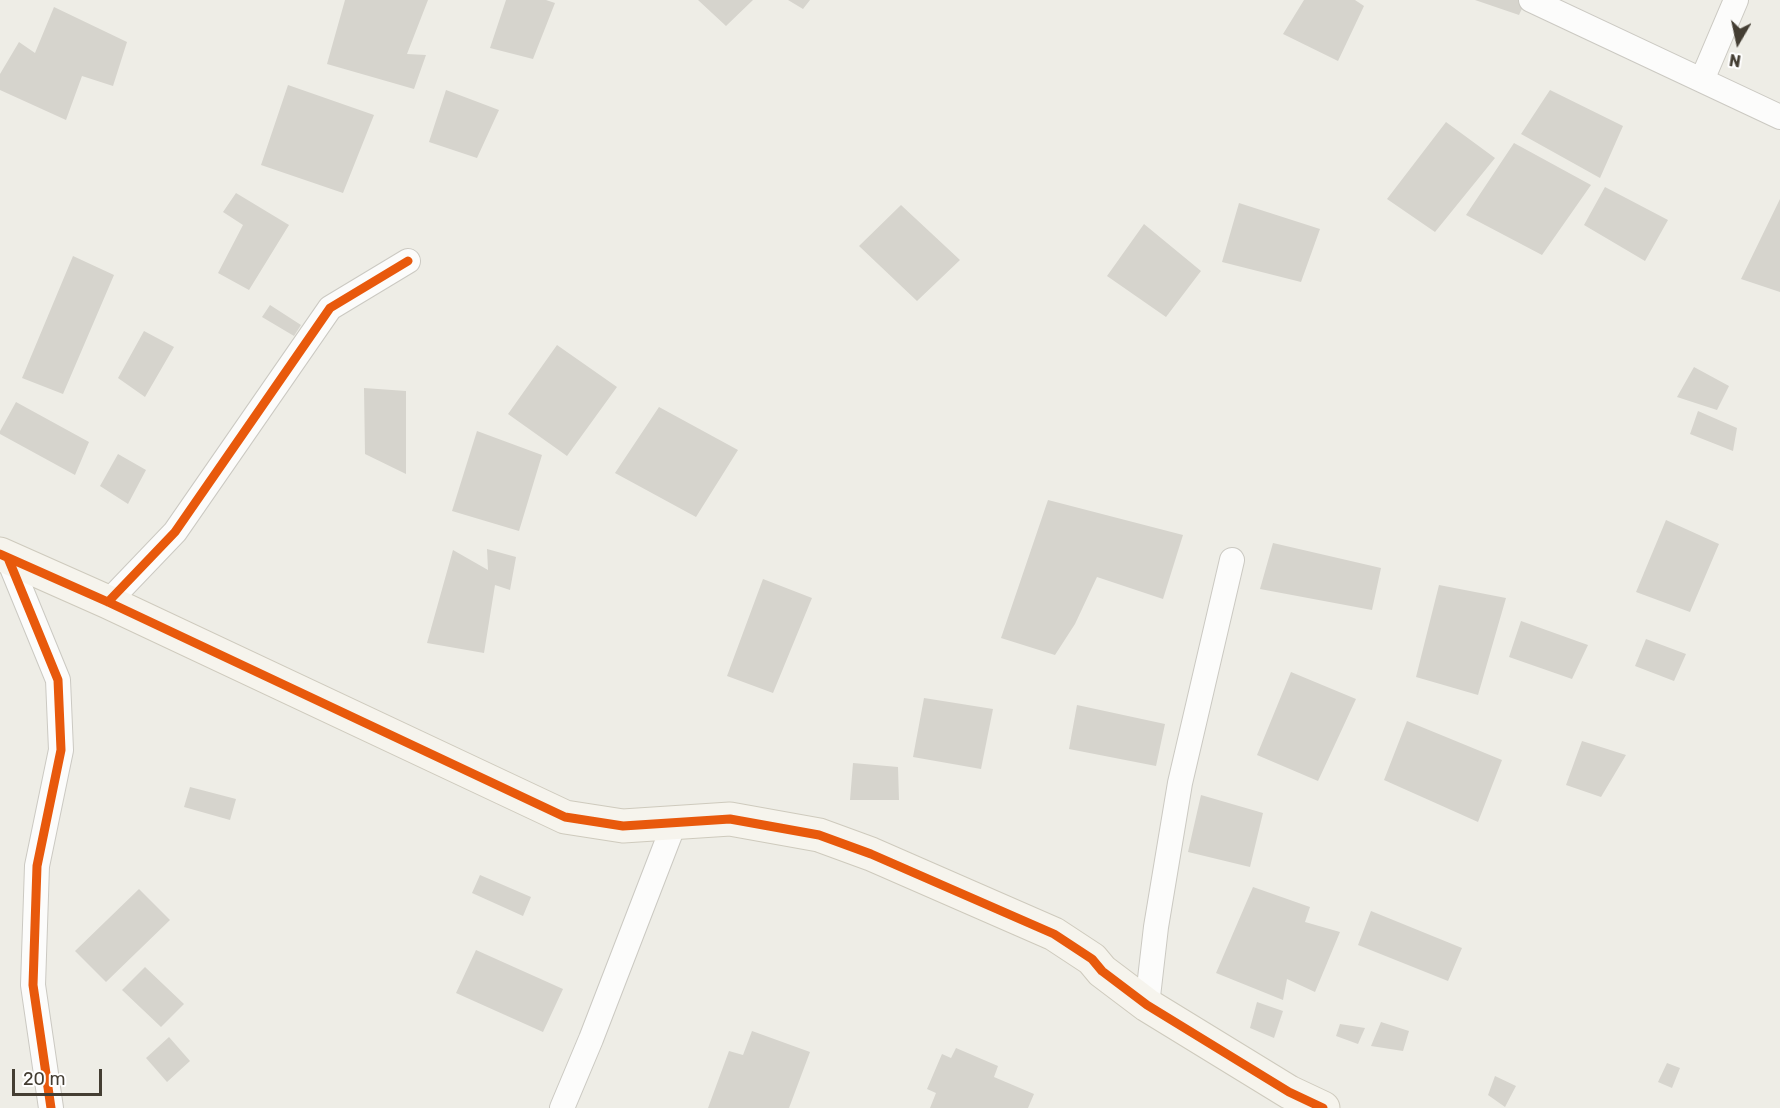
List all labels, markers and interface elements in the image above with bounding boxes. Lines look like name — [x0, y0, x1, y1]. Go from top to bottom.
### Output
north arrow — [1708, 12, 1768, 72]
text: N — [1728, 50, 1742, 71]
scale bar — [15, 1057, 105, 1095]
text: 20 m — [23, 1068, 65, 1090]

